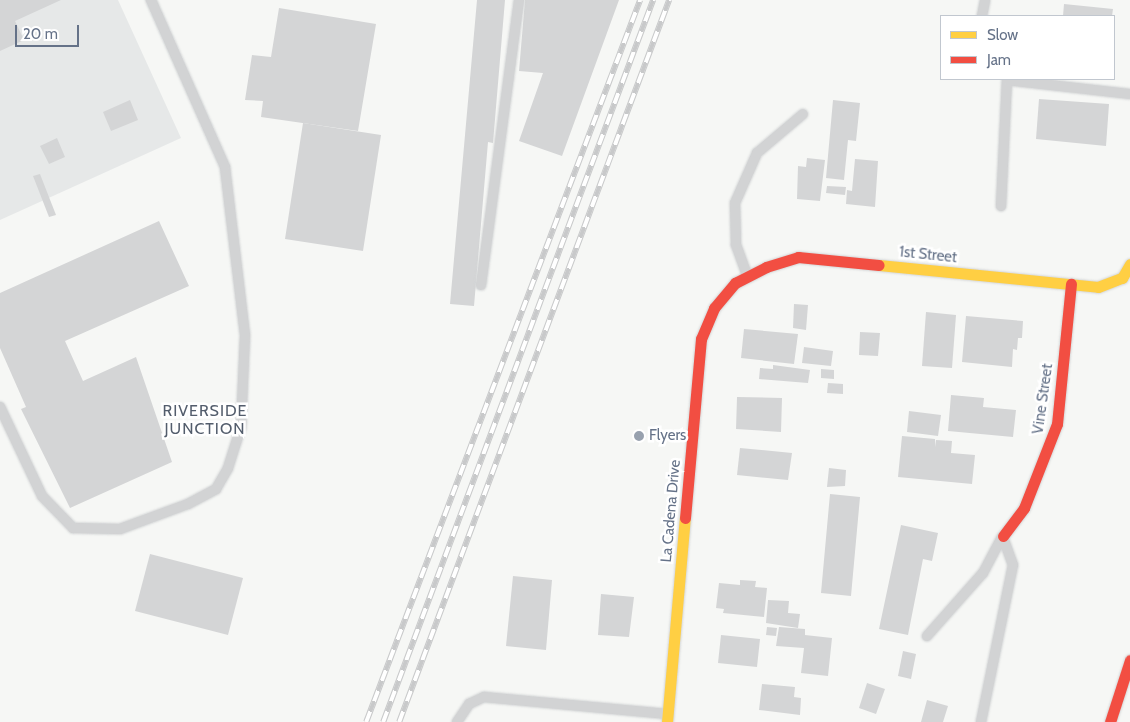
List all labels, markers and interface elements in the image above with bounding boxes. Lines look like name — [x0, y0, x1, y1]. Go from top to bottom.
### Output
scale bar — [18, 15, 81, 47]
legend — [940, 15, 1115, 80]
text: 20 m — [23, 25, 58, 43]
text: Slow — [987, 26, 1018, 44]
text: Jam — [987, 51, 1011, 69]
street label: 1st Street — [898, 243, 958, 267]
street label: Vine Street — [1029, 363, 1057, 435]
district label: RIVERSIDE JUNCTION — [161, 401, 249, 439]
place label: Flyers — [649, 427, 686, 445]
marker: Flyers — [633, 430, 645, 442]
street label: La Cadena Drive — [658, 459, 684, 563]

